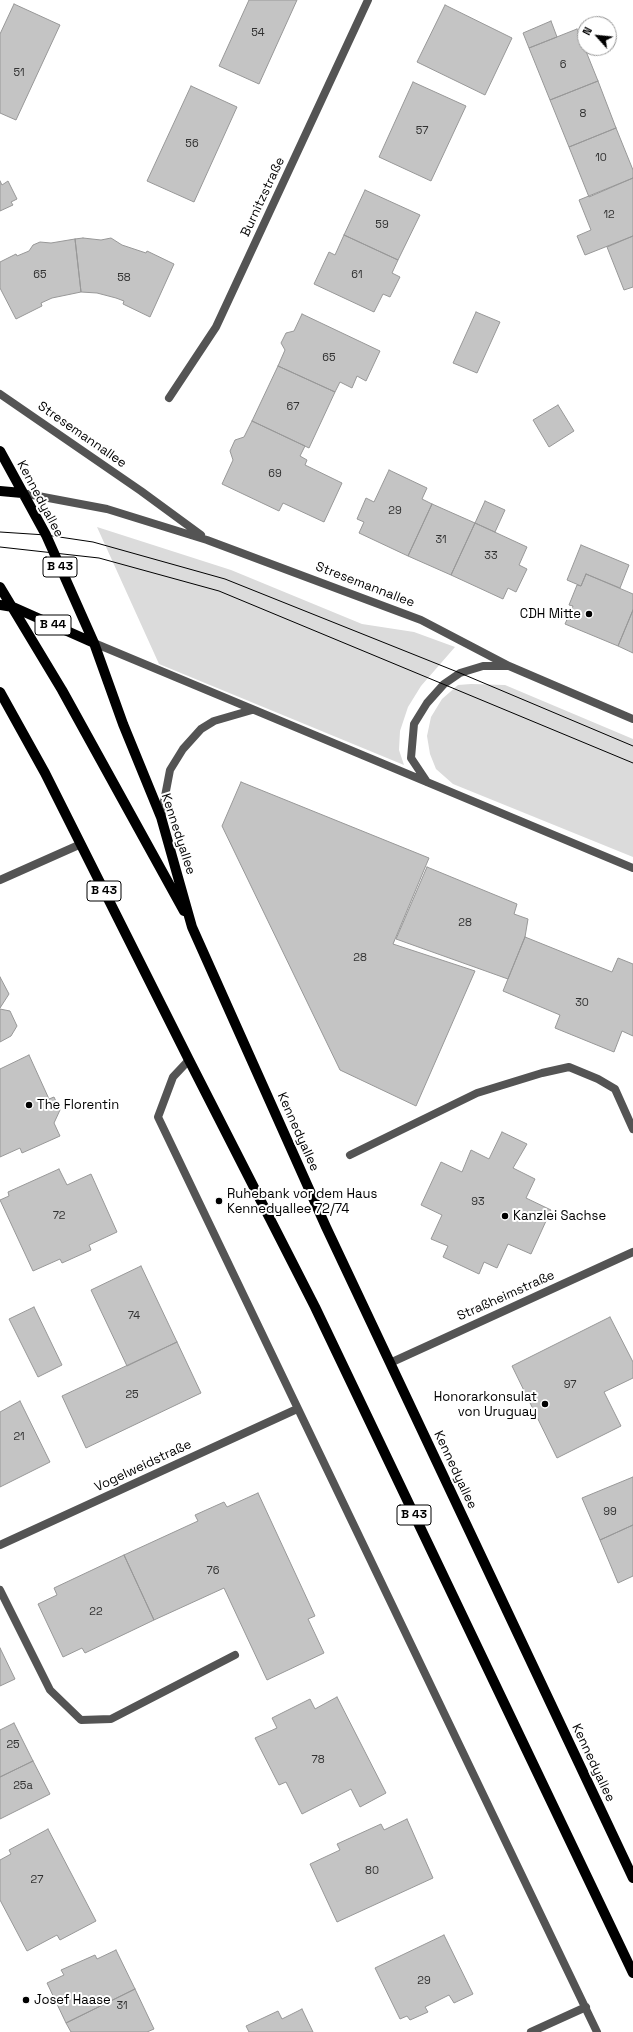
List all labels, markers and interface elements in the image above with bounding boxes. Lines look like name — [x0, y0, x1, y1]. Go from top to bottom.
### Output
north arrow — [577, 16, 617, 56]
text: N — [579, 25, 595, 37]
house number: 54 — [251, 26, 265, 40]
house number: 6 — [560, 58, 566, 72]
house number: 51 — [13, 66, 25, 80]
house number: 8 — [580, 107, 586, 121]
house number: 57 — [416, 124, 428, 138]
house number: 56 — [185, 137, 199, 151]
house number: 10 — [595, 151, 607, 165]
street label: Burnitzstraße — [238, 155, 288, 239]
house number: 12 — [603, 208, 615, 222]
house number: 59 — [375, 218, 389, 232]
house number: 65 — [33, 268, 47, 282]
house number: 61 — [351, 268, 363, 282]
house number: 58 — [117, 271, 131, 285]
house number: 65 — [322, 351, 336, 365]
street label: Stresemannallee — [35, 399, 129, 471]
house number: 67 — [287, 400, 299, 414]
street label: Kennedyallee — [13, 458, 67, 540]
house number: 69 — [268, 467, 282, 481]
house number: 29 — [388, 504, 402, 518]
house number: 31 — [435, 533, 447, 547]
house number: 33 — [484, 549, 498, 563]
road number: B 43 — [43, 557, 77, 577]
street label: Stresemannallee — [313, 559, 417, 611]
place label: CDH Mitte — [520, 606, 581, 622]
marker: CDH Mitte — [584, 609, 594, 619]
road number: B 44 — [35, 615, 71, 635]
street label: Kennedyallee — [158, 791, 198, 877]
road number: B 43 — [87, 881, 121, 901]
house number: 28 — [458, 916, 472, 930]
house number: 28 — [353, 951, 367, 965]
house number: 30 — [575, 996, 589, 1010]
street label: Kennedyallee — [274, 1090, 322, 1174]
place label: The Florentin — [37, 1097, 119, 1113]
marker: The Florentin — [24, 1100, 34, 1110]
place label: Ruhebank vor dem Haus Kennedyallee 72/74 — [227, 1186, 377, 1217]
house number: 93 — [471, 1195, 485, 1209]
marker: Ruhebank vor dem Haus Kennedyallee 72/74 — [214, 1196, 224, 1206]
place label: Kanzlei Sachse — [513, 1208, 606, 1224]
house number: 72 — [53, 1209, 65, 1223]
marker: Kanzlei Sachse — [500, 1211, 510, 1221]
street label: Straßheimstraße — [455, 1268, 557, 1324]
house number: 74 — [128, 1309, 140, 1323]
house number: 97 — [564, 1378, 576, 1392]
house number: 25 — [125, 1388, 139, 1402]
place label: Honorarkonsulat von Uruguay — [434, 1389, 537, 1420]
marker: Honorarkonsulat von Uruguay — [540, 1399, 550, 1409]
street label: Kennedyallee — [430, 1428, 480, 1512]
house number: 21 — [13, 1430, 25, 1444]
street label: Vogelweidstraße — [92, 1437, 194, 1495]
road number: B 43 — [397, 1505, 431, 1525]
house number: 99 — [603, 1505, 617, 1519]
house number: 76 — [207, 1564, 219, 1578]
house number: 22 — [89, 1605, 103, 1619]
street label: Kennedyallee — [568, 1721, 618, 1805]
house number: 25 — [6, 1738, 20, 1752]
house number: 78 — [311, 1753, 325, 1767]
house number: 25a — [13, 1779, 33, 1793]
house number: 80 — [365, 1864, 379, 1878]
house number: 27 — [31, 1873, 43, 1887]
house number: 29 — [417, 1974, 431, 1988]
place label: Josef Haase — [34, 1992, 111, 2008]
marker: Josef Haase — [21, 1995, 31, 2005]
house number: 31 — [116, 1999, 128, 2013]

